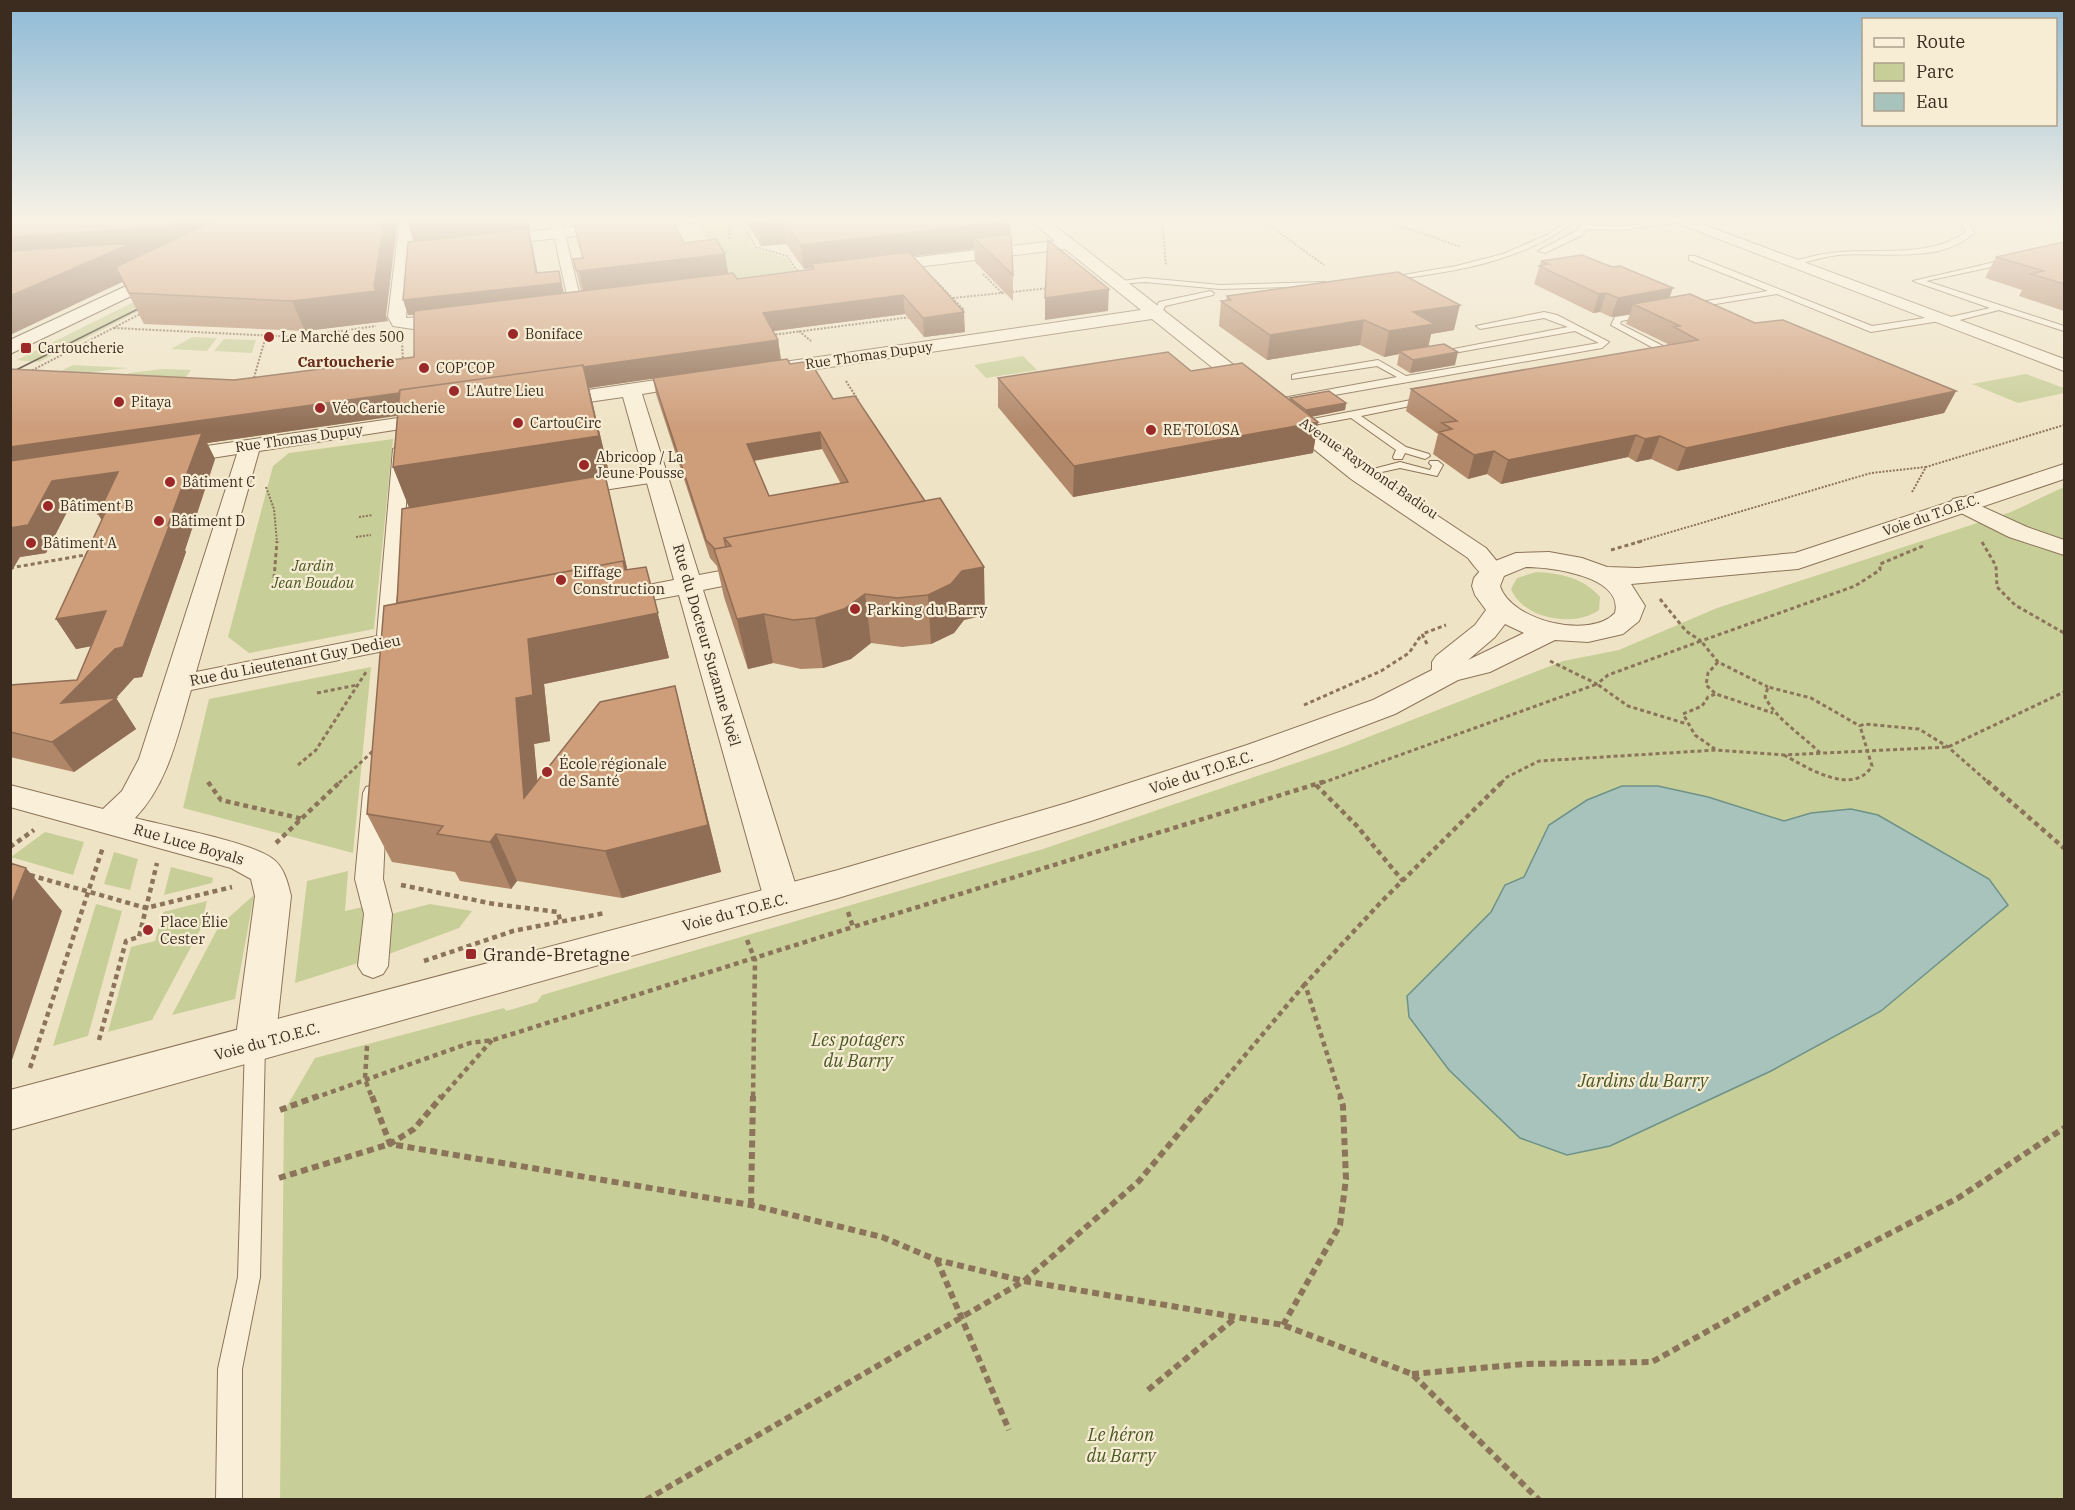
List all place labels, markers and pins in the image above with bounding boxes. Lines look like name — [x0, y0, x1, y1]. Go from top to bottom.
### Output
place label: Boniface — [525, 325, 583, 343]
marker: Boniface — [506, 327, 520, 341]
place label: Le Marché des 500 — [281, 328, 404, 346]
marker: Le Marché des 500 — [262, 330, 276, 344]
place label: Cartoucherie — [38, 339, 124, 357]
marker: Cartoucherie — [19, 341, 33, 355]
place label: COP’COP — [436, 359, 495, 377]
marker: COP’COP — [417, 361, 431, 375]
place label: L'Autre Lieu — [466, 382, 545, 400]
marker: L'Autre Lieu — [447, 384, 461, 398]
place label: Pitaya — [131, 393, 172, 411]
marker: Pitaya — [112, 395, 126, 409]
place label: Véo Cartoucherie — [332, 399, 445, 417]
marker: Véo Cartoucherie — [313, 401, 327, 415]
place label: CartouCirc — [530, 414, 601, 432]
marker: CartouCirc — [511, 416, 525, 430]
place label: RE TOLOSA — [1163, 421, 1240, 439]
marker: RE TOLOSA — [1144, 423, 1158, 437]
place label: Abricoop / La Jeune Pousse — [596, 448, 684, 482]
marker: Abricoop / La Jeune Pousse — [577, 458, 591, 472]
place label: Bâtiment C — [182, 473, 255, 491]
marker: Bâtiment C — [163, 475, 177, 489]
place label: Bâtiment B — [60, 497, 134, 515]
marker: Bâtiment B — [41, 499, 55, 513]
place label: Bâtiment D — [171, 512, 245, 530]
marker: Bâtiment D — [152, 514, 166, 528]
place label: Bâtiment A — [43, 534, 117, 552]
marker: Bâtiment A — [24, 536, 38, 550]
place label: Eiffage Construction — [573, 562, 666, 598]
marker: Eiffage Construction — [554, 573, 568, 587]
place label: Parking du Barry — [867, 600, 988, 619]
marker: Parking du Barry — [848, 602, 862, 616]
place label: École régionale de Santé — [559, 754, 667, 790]
marker: École régionale de Santé — [540, 765, 554, 779]
place label: Place Élie Cester — [160, 912, 228, 948]
marker: Place Élie Cester — [141, 923, 155, 937]
place label: Grande-Bretagne — [483, 943, 630, 966]
marker: Grande-Bretagne — [464, 947, 478, 961]

